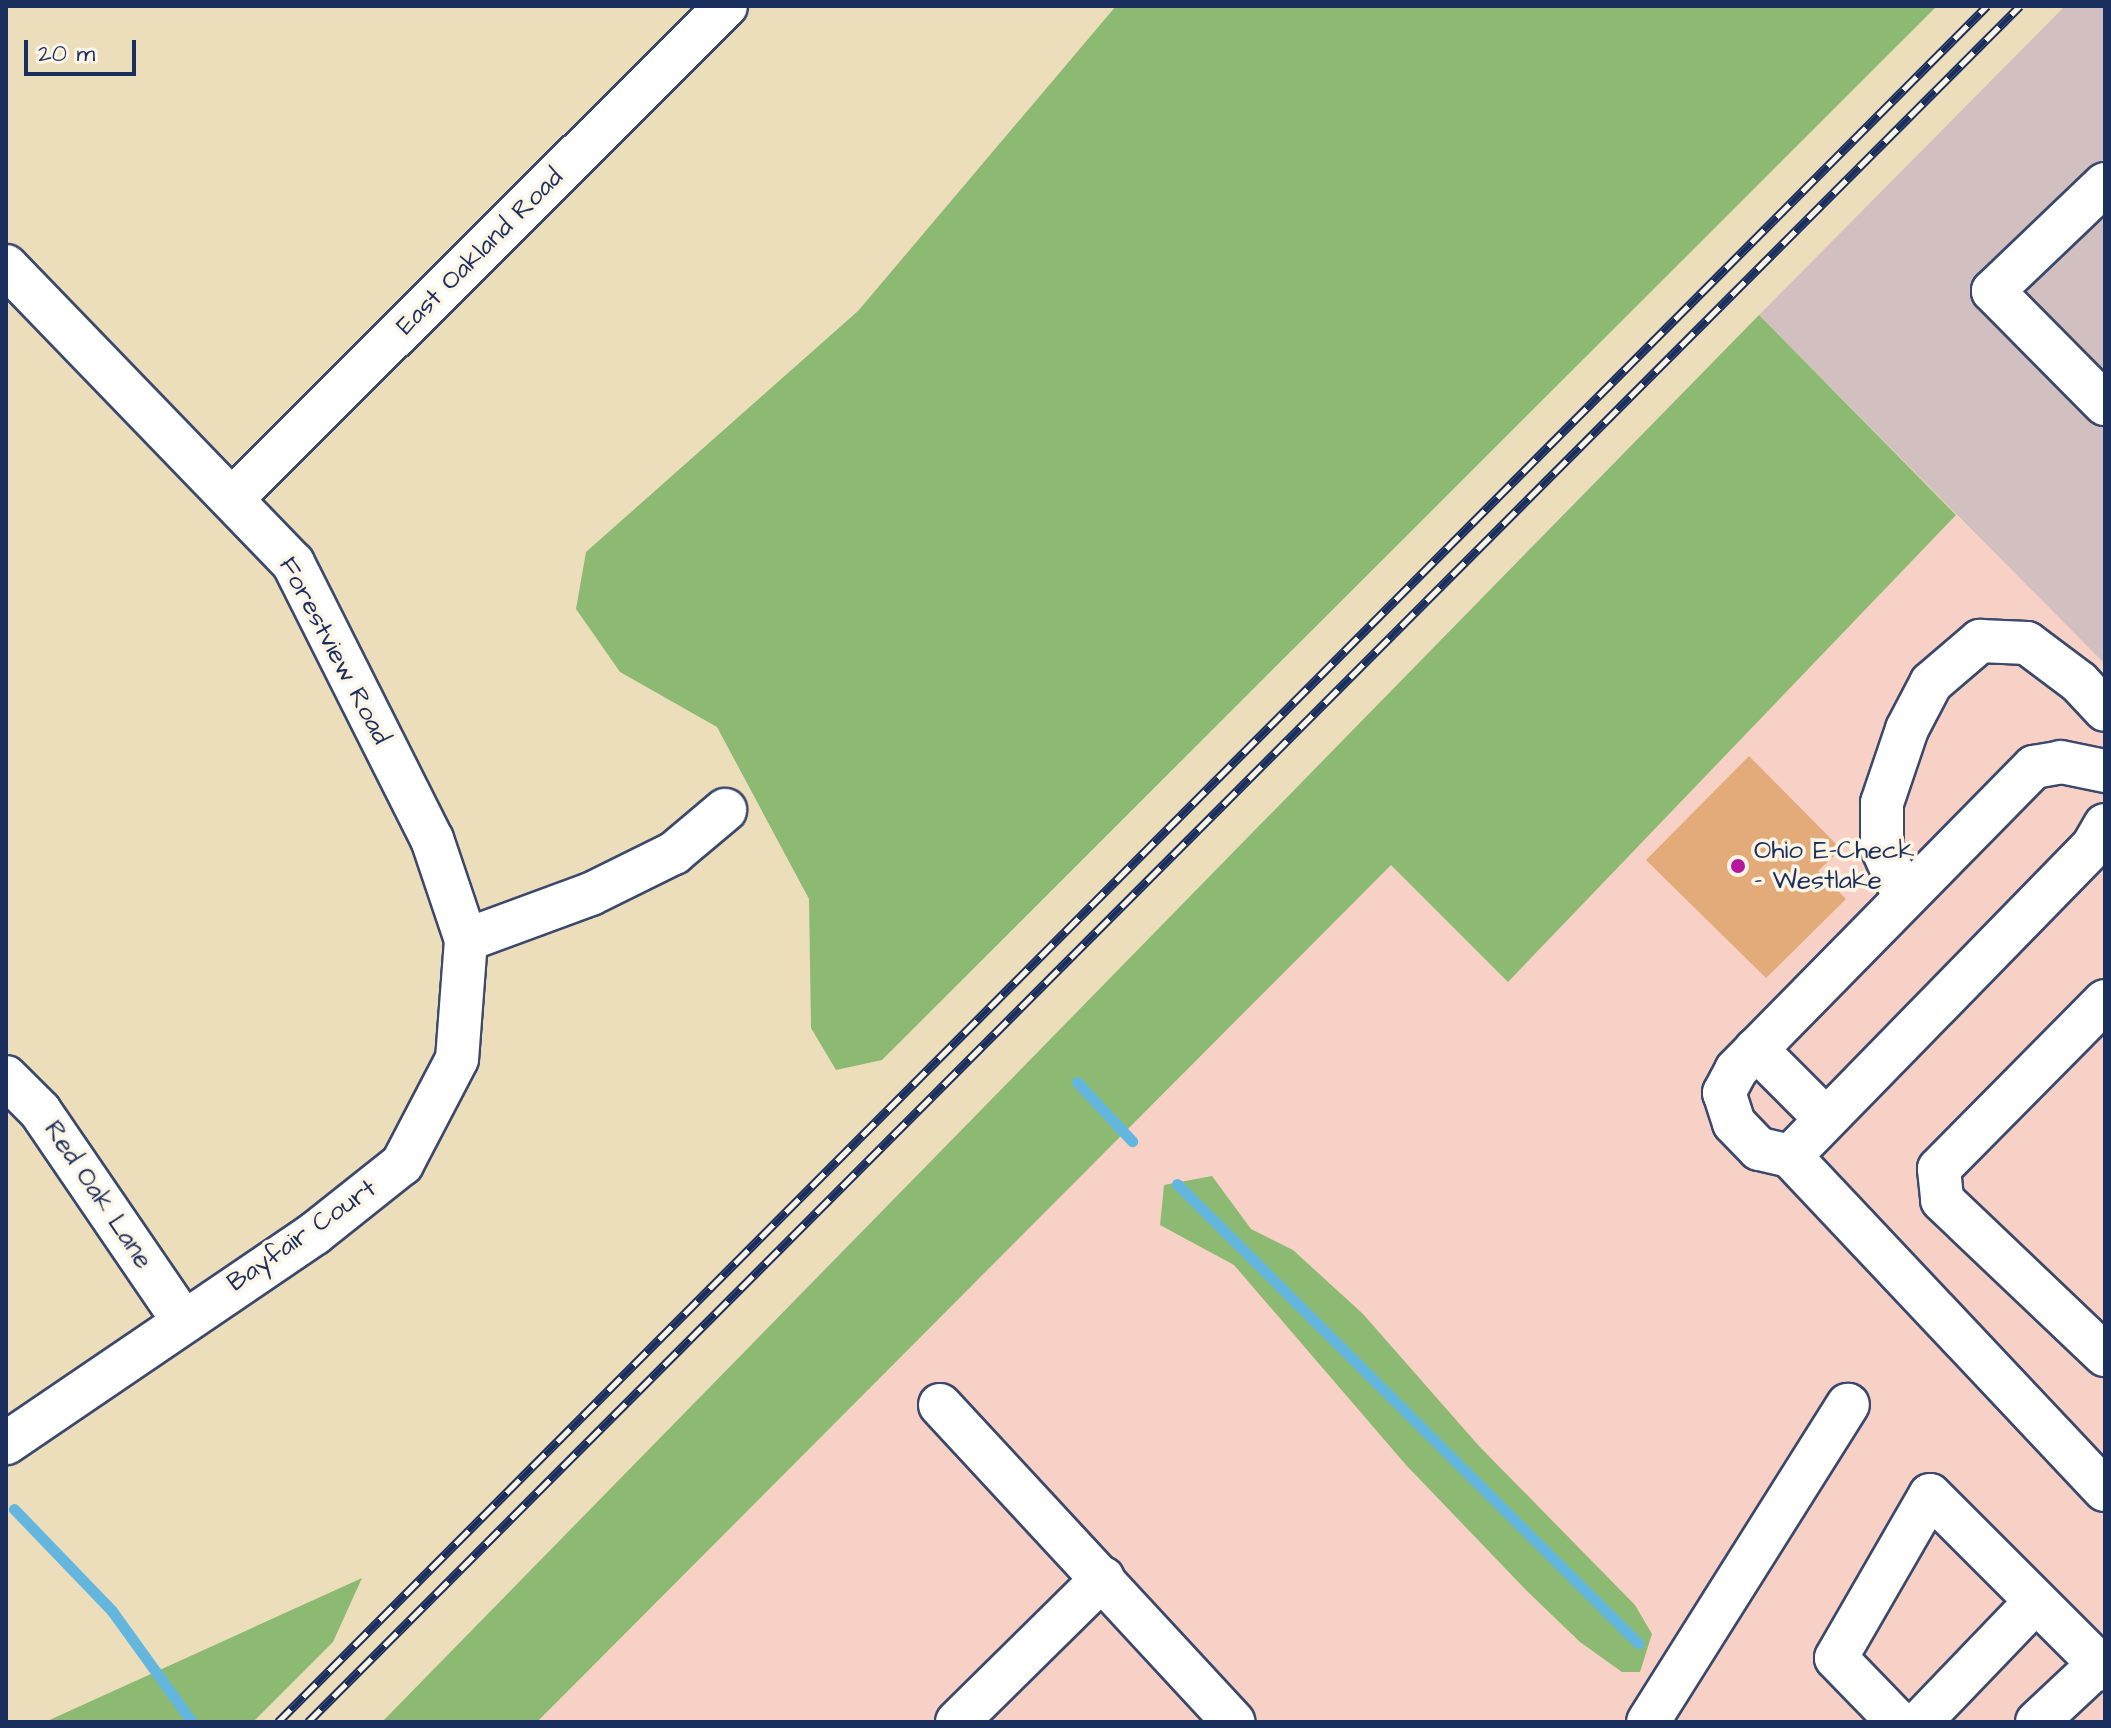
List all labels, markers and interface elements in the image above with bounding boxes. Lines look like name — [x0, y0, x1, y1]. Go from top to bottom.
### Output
scale bar — [28, 24, 140, 74]
text: 20 m — [38, 37, 95, 71]
street label: East Oakland Road — [390, 162, 570, 342]
street label: Forestview Road — [272, 552, 396, 750]
place label: Ohio E-Check - Westlake — [1754, 835, 1914, 896]
marker: Ohio E-Check - Westlake — [1729, 857, 1747, 875]
street label: Red Oak Lane — [37, 1115, 159, 1275]
street label: Bayfair Court — [222, 1173, 382, 1299]

